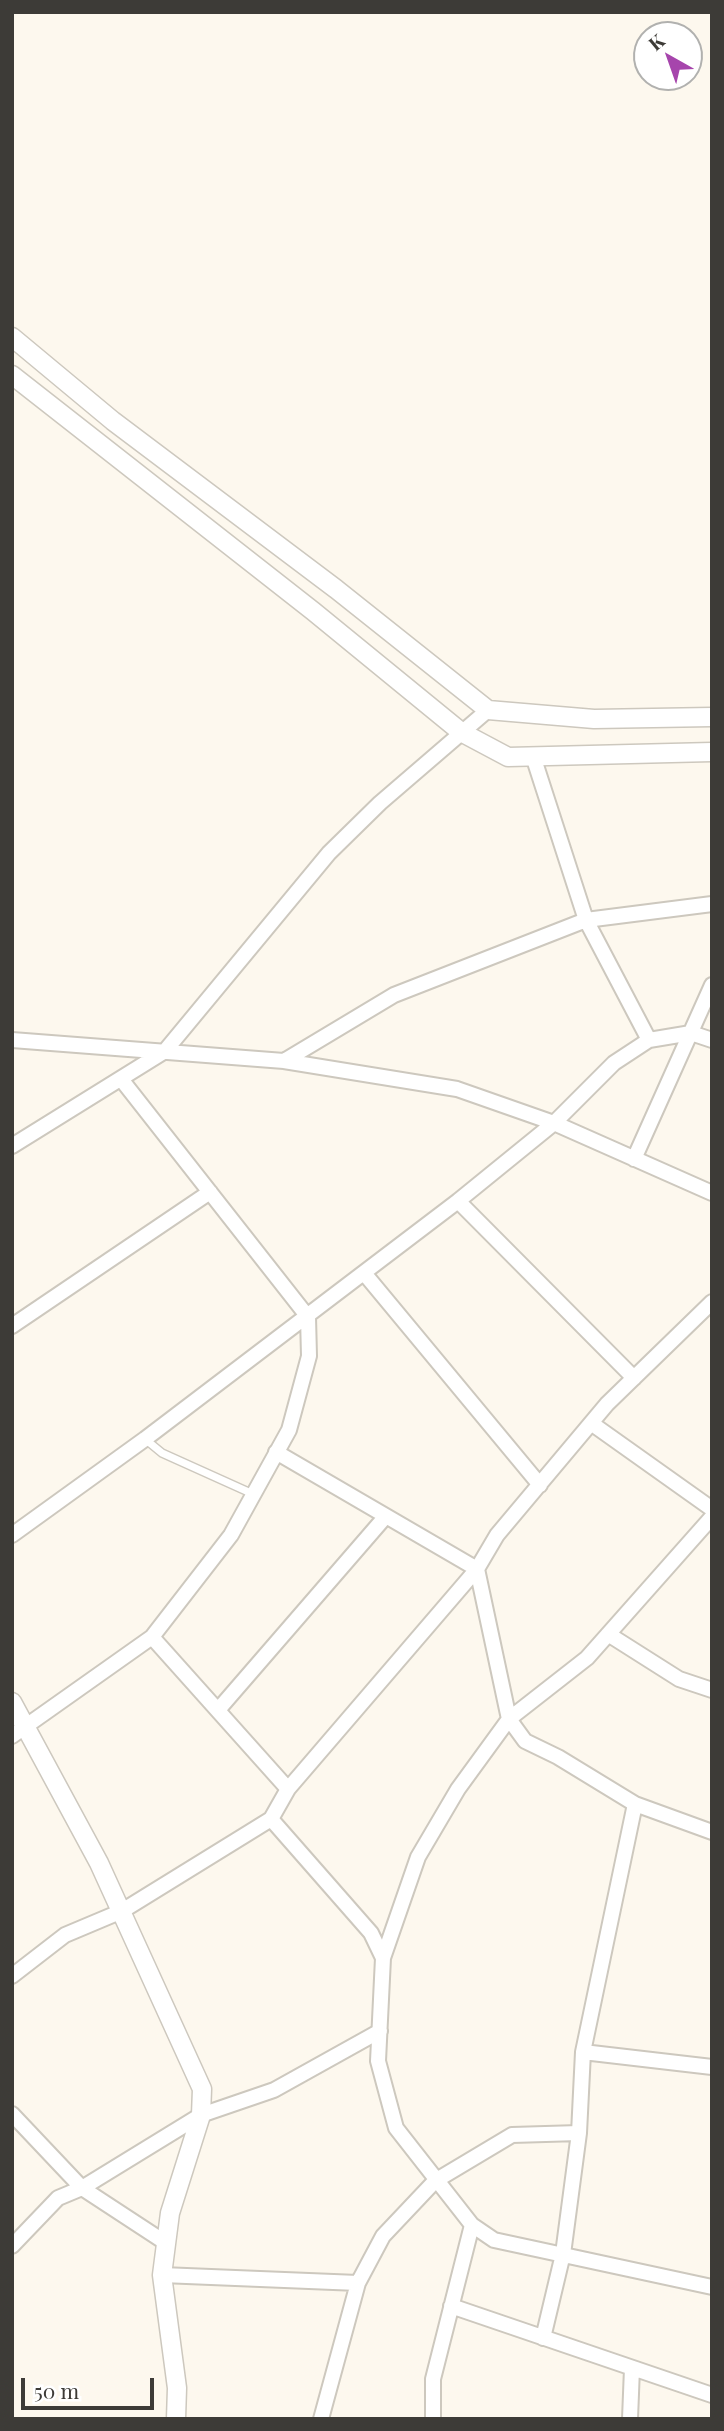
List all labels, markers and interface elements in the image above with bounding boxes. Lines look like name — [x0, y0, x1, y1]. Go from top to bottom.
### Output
north arrow — [633, 21, 703, 91]
text: K — [642, 27, 669, 56]
scale bar — [24, 2364, 158, 2408]
text: 50 m — [34, 2376, 79, 2404]

